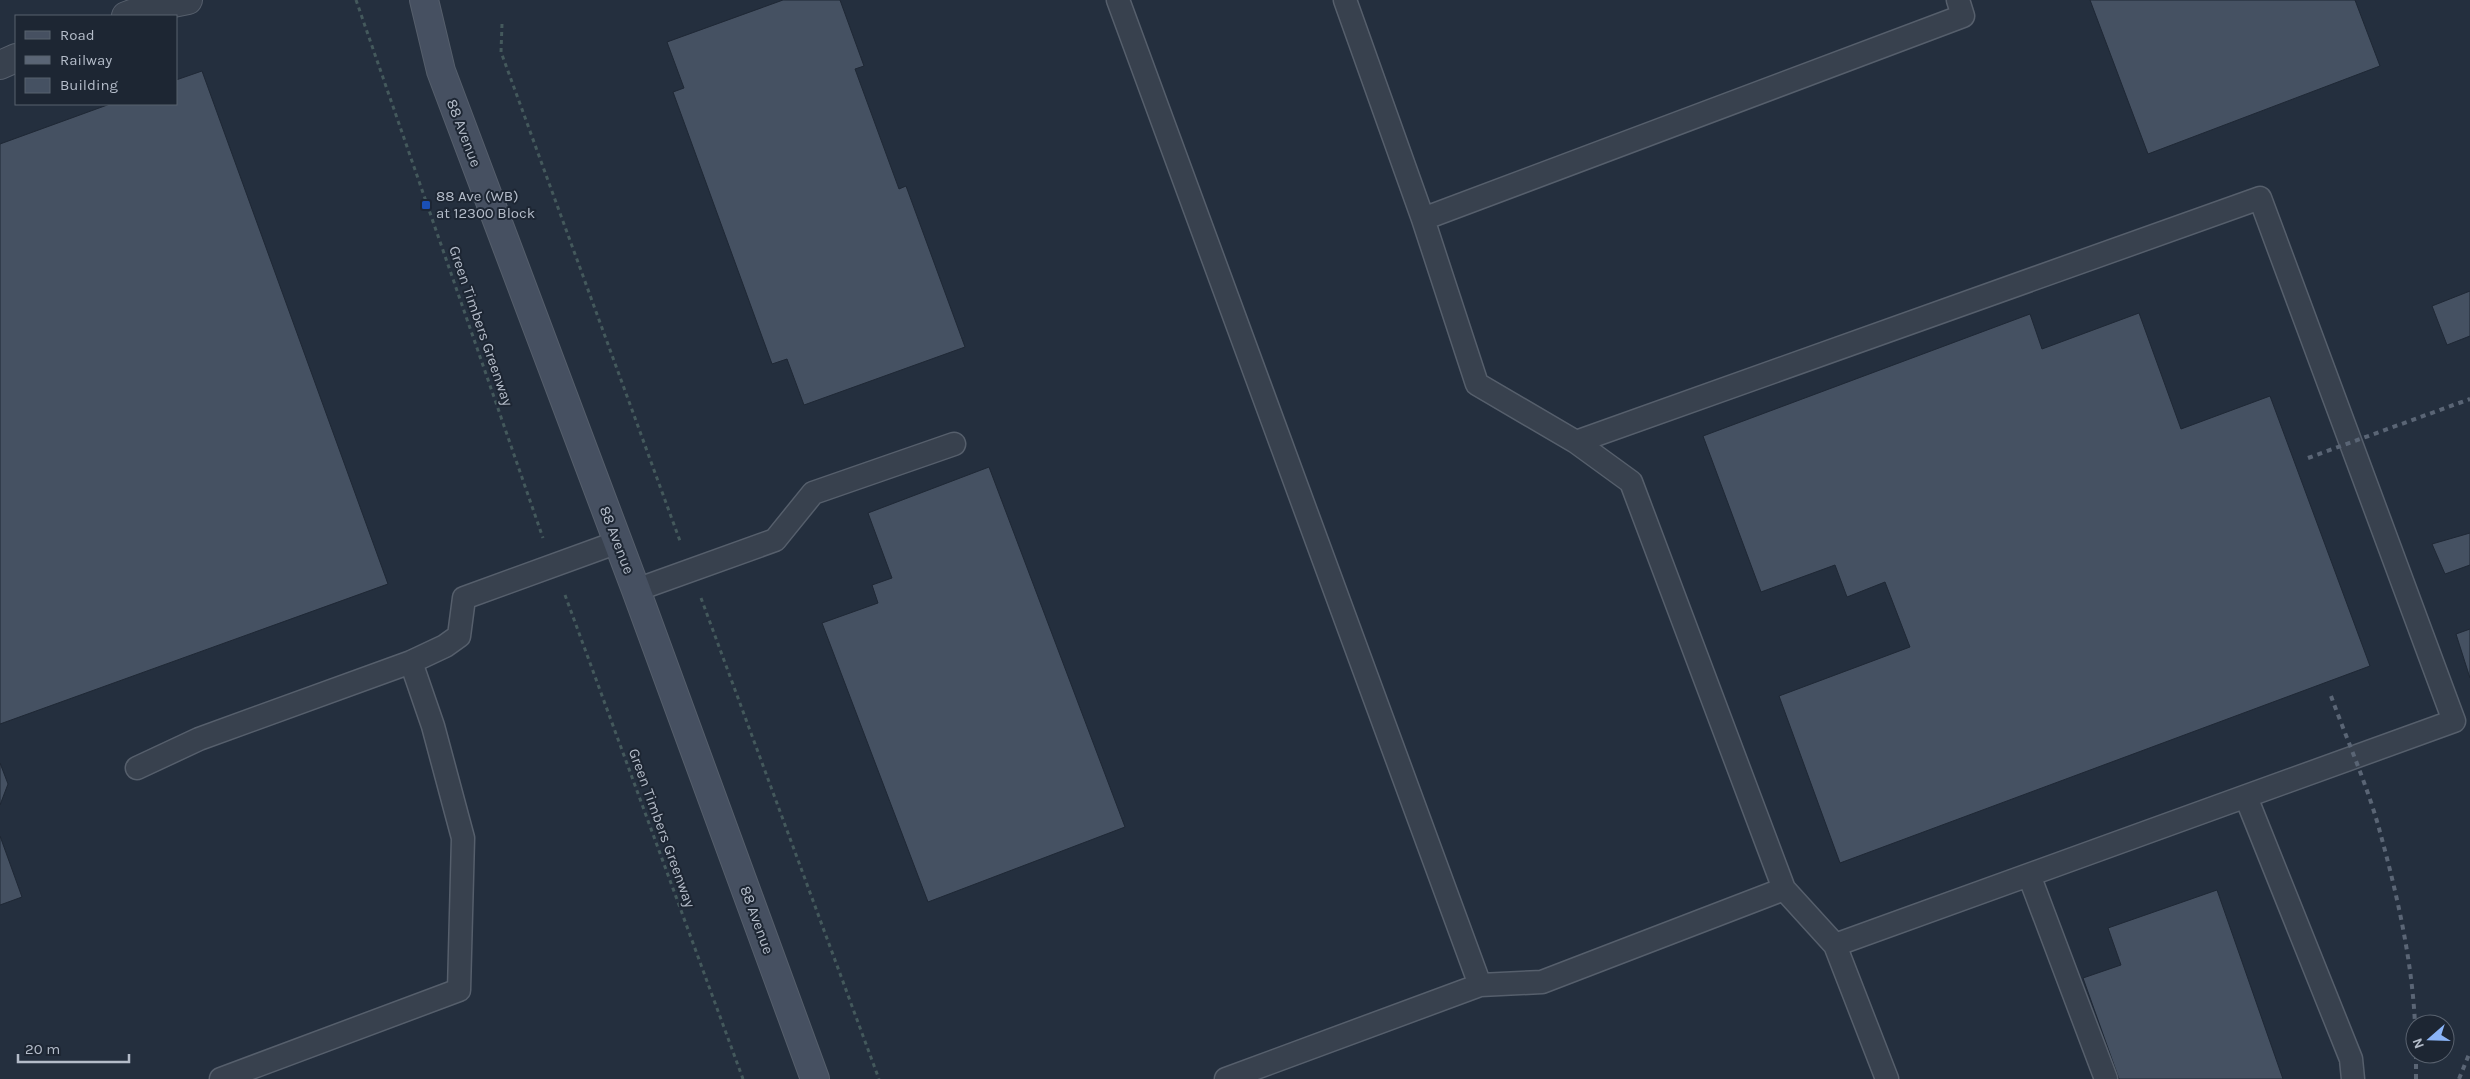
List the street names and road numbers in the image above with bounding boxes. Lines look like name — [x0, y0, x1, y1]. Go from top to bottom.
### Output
street label: 88 Avenue — [443, 96, 485, 170]
street label: Green Timbers Greenway — [445, 244, 517, 408]
street label: 88 Avenue — [596, 503, 638, 577]
street label: Green Timbers Greenway — [625, 746, 699, 910]
street label: 88 Avenue — [736, 883, 778, 957]

